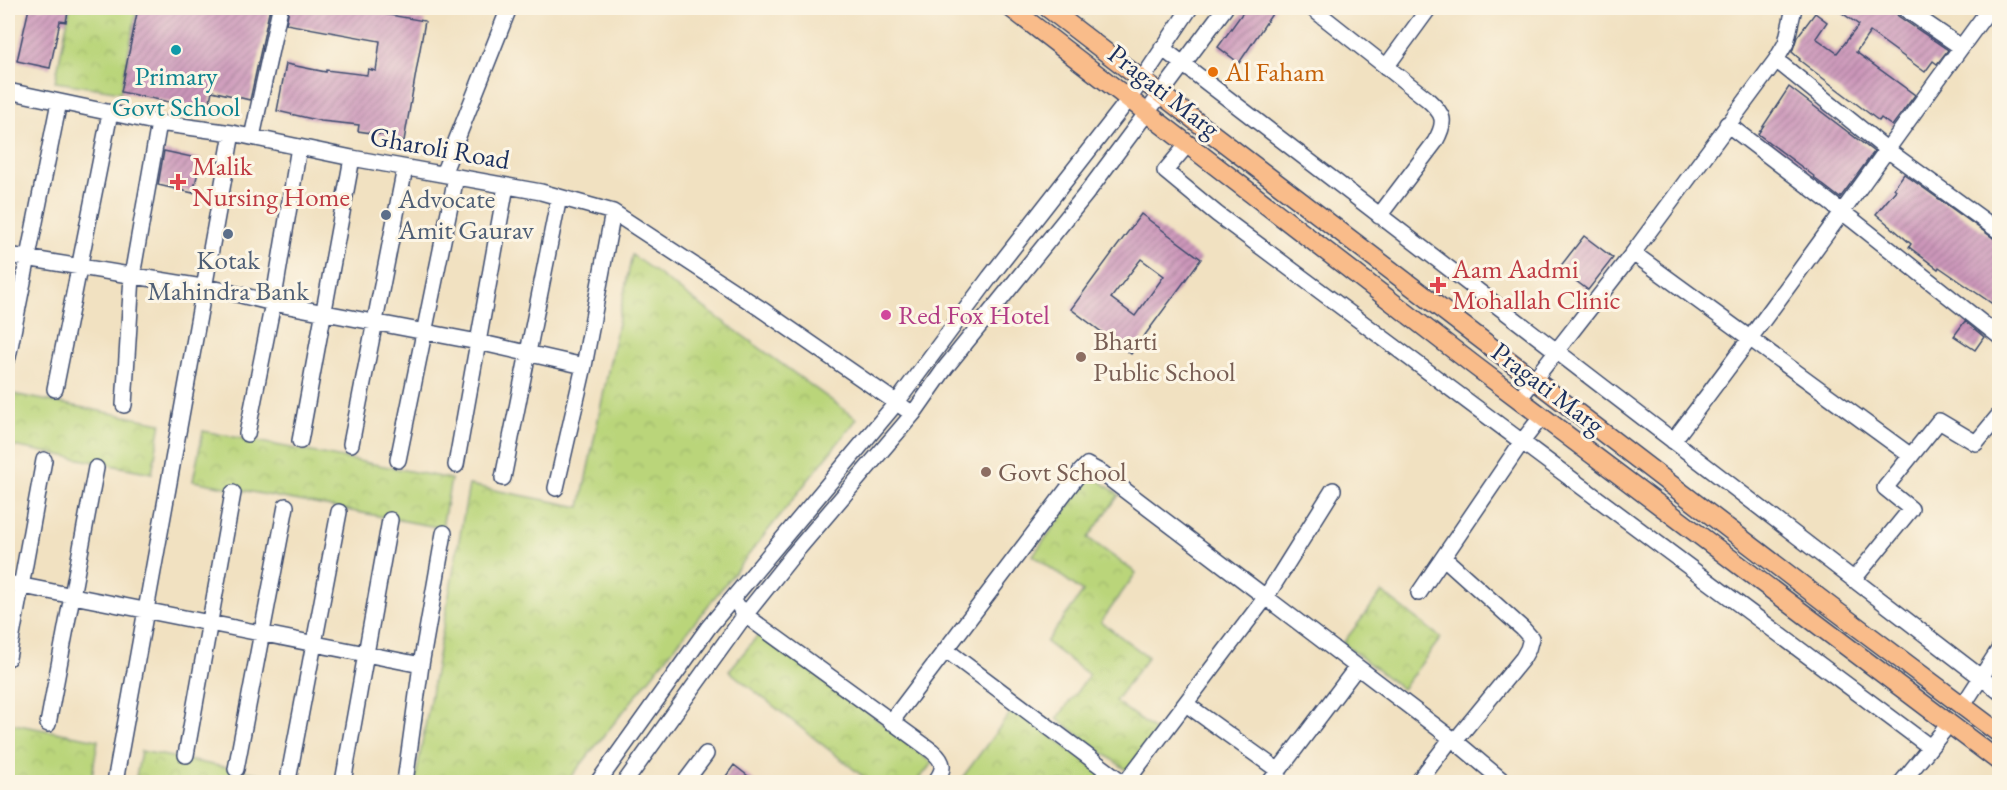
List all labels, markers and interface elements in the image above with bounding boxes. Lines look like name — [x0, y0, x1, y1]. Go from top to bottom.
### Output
street label: Pragati Marg — [1101, 36, 1228, 146]
marker: Primary Govt School — [169, 43, 183, 57]
place label: Al Faham — [1224, 54, 1325, 89]
place label: Primary Govt School — [112, 58, 240, 124]
marker: Al Faham — [1206, 65, 1220, 79]
street label: Gharoli Road — [367, 118, 513, 177]
place label: Malik Nursing Home — [192, 148, 350, 214]
marker: Malik Nursing Home — [169, 173, 187, 191]
place label: Advocate Amit Gaurav — [397, 181, 534, 247]
marker: Advocate Amit Gaurav — [379, 208, 393, 222]
marker: Kotak Mahindra Bank — [221, 227, 235, 241]
place label: Kotak Mahindra Bank — [147, 242, 309, 308]
place label: Aam Aadmi Mohallah Clinic — [1451, 251, 1621, 317]
marker: Aam Aadmi Mohallah Clinic — [1429, 276, 1447, 294]
place label: Red Fox Hotel — [898, 297, 1050, 332]
marker: Red Fox Hotel — [879, 308, 893, 322]
place label: Bharti Public School — [1093, 323, 1235, 389]
street label: Pragati Marg — [1485, 334, 1612, 442]
marker: Bharti Public School — [1074, 350, 1088, 364]
place label: Govt School — [998, 454, 1127, 489]
marker: Govt School — [979, 465, 993, 479]

